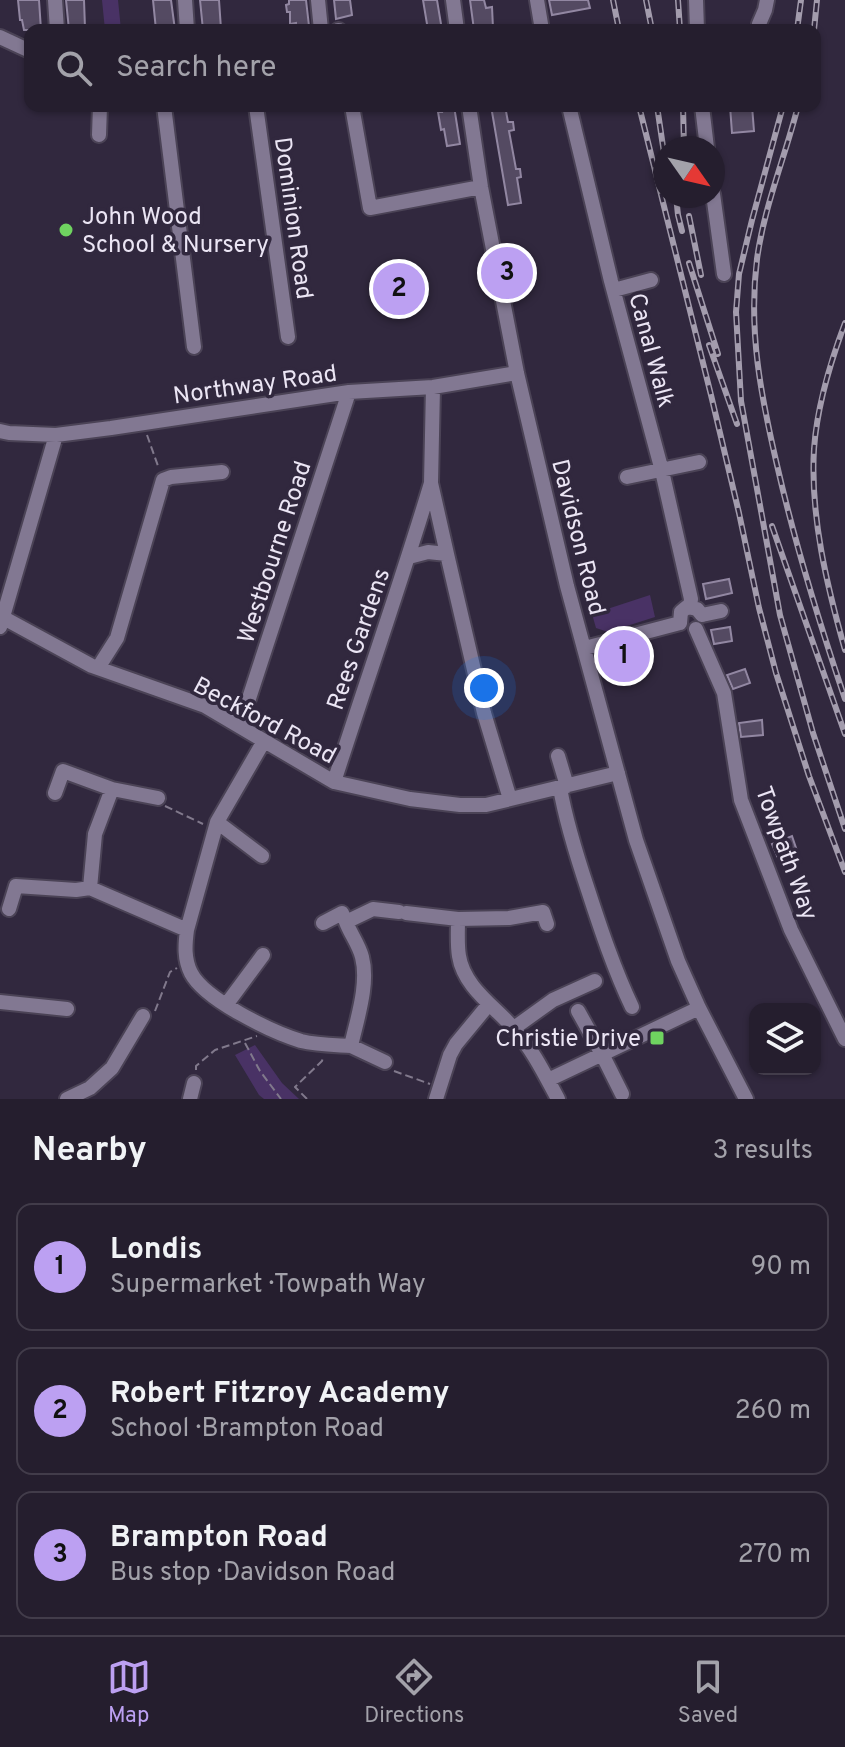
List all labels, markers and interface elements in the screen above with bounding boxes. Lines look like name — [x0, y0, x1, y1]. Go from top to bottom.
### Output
search box — [24, 24, 821, 112]
icon: search — [52, 46, 96, 90]
text: Search here — [116, 50, 276, 87]
street label: Dominion Road — [266, 135, 318, 301]
north arrow — [653, 136, 725, 208]
place label: John Wood School & Nursery — [82, 203, 269, 261]
marker: John Wood School & Nursery — [57, 221, 75, 239]
pin: 3 — [481, 243, 533, 303]
pin: 2 — [373, 259, 425, 319]
street label: Canal Walk — [620, 290, 680, 411]
street label: Northway Road — [171, 360, 339, 412]
street label: Davidson Road — [543, 457, 611, 618]
street label: Westbourne Road — [232, 458, 320, 648]
street label: Rees Gardens — [322, 565, 398, 714]
pin: 1 — [598, 626, 650, 686]
your location — [464, 668, 504, 708]
street label: Beckford Road — [187, 671, 341, 772]
street label: Towpath Way — [747, 783, 823, 925]
map controls — [749, 1003, 821, 1075]
button: layers — [749, 1003, 821, 1075]
place label: Christie Drive — [495, 1025, 641, 1055]
marker: Christie Drive — [648, 1029, 666, 1047]
text: Nearby — [32, 1130, 147, 1173]
text: 3 results — [713, 1135, 813, 1168]
text: Londis — [110, 1232, 202, 1269]
text: 1 — [55, 1251, 65, 1284]
text: 90 m — [751, 1251, 811, 1284]
text: Supermarket · Towpath Way — [110, 1269, 426, 1302]
text: Robert Fitzroy Academy — [110, 1376, 450, 1413]
text: 2 — [52, 1395, 68, 1428]
text: 260 m — [735, 1395, 811, 1428]
text: School · Brampton Road — [110, 1413, 384, 1446]
text: Brampton Road — [110, 1520, 328, 1557]
text: 3 — [52, 1539, 68, 1572]
text: 270 m — [738, 1539, 811, 1572]
text: Bus stop · Davidson Road — [110, 1557, 395, 1590]
tab: Map — [107, 1655, 151, 1730]
tab: Directions — [364, 1655, 464, 1730]
tab: Saved — [678, 1655, 738, 1730]

